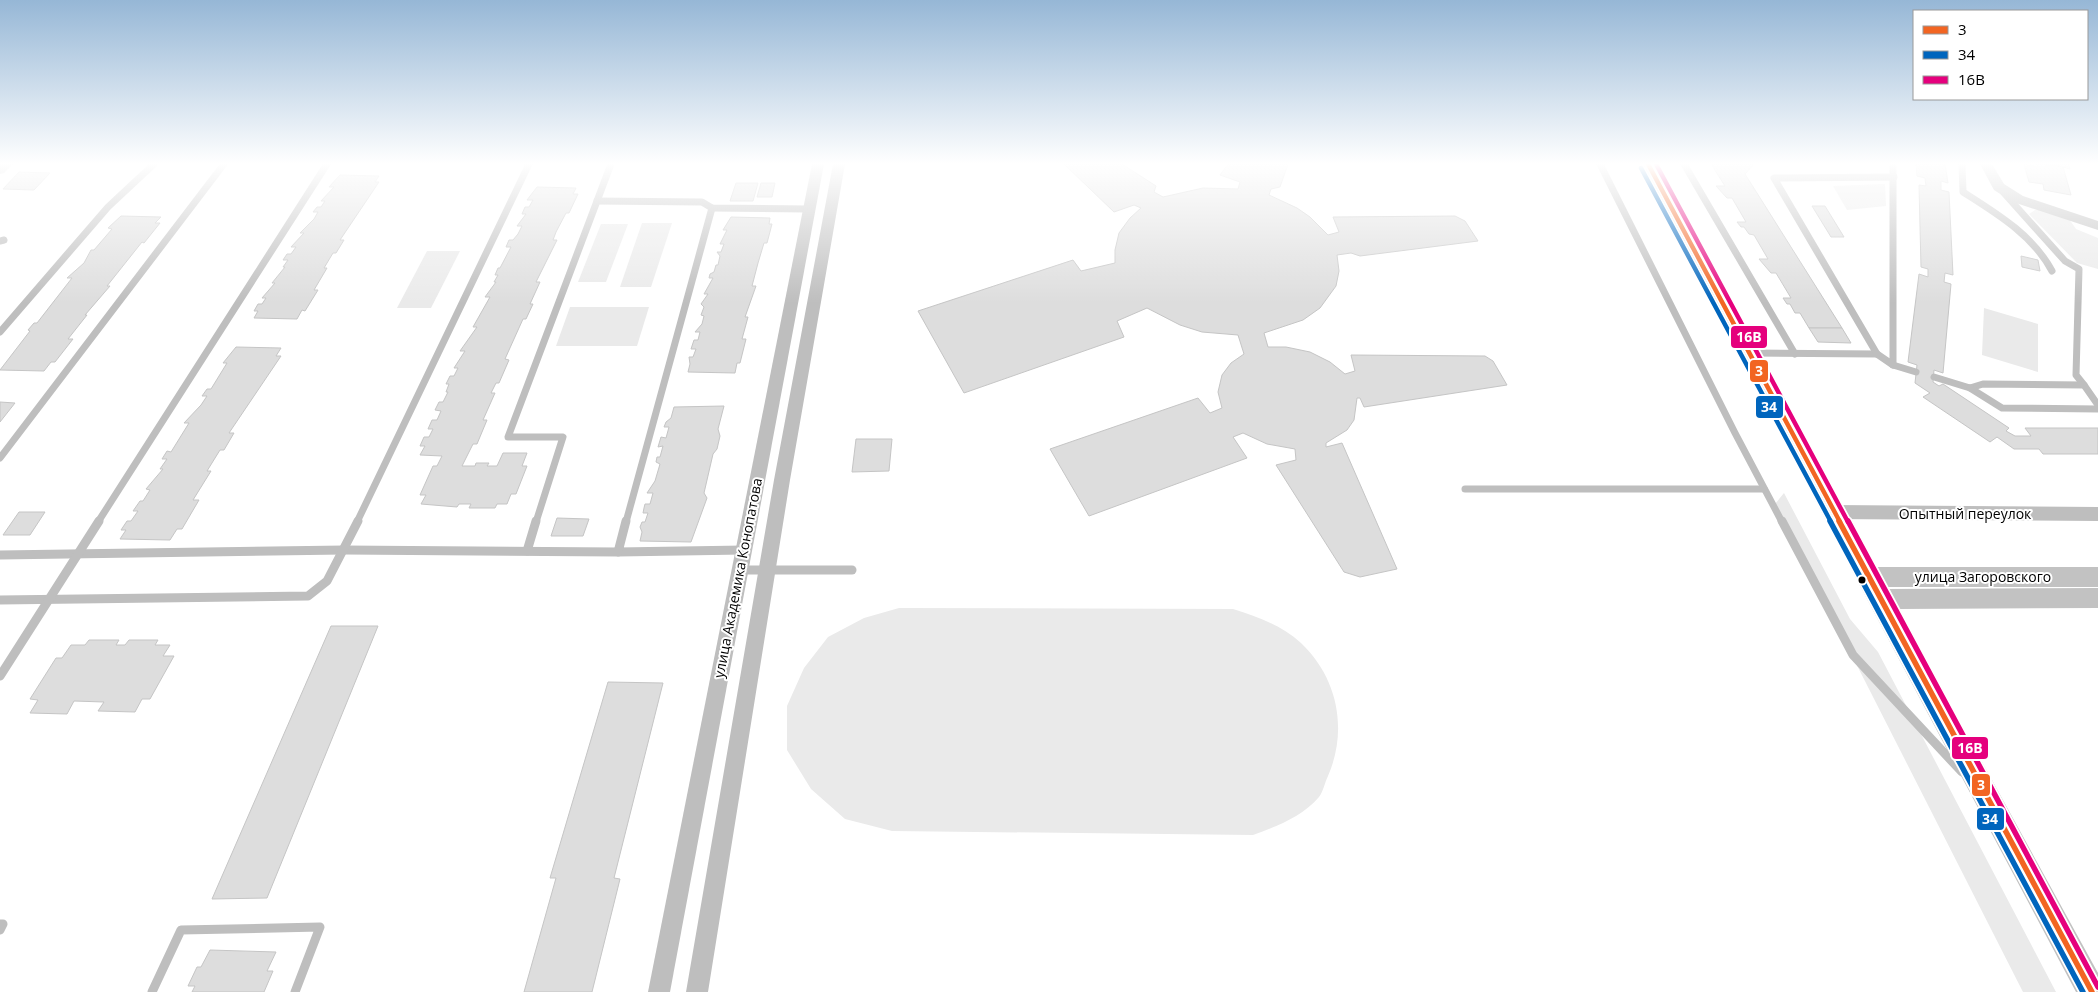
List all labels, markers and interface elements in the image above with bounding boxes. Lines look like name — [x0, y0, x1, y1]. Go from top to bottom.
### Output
legend — [1913, 10, 2088, 100]
text: 3 — [1958, 19, 1967, 39]
text: 34 — [1958, 44, 1976, 64]
text: 16В — [1958, 69, 1985, 89]
line badge: 16В — [1730, 325, 1768, 349]
text: 16В — [1736, 327, 1762, 346]
line badge: 3 — [1749, 359, 1769, 383]
text: 3 — [1755, 361, 1763, 380]
line badge: 34 — [1755, 395, 1784, 419]
text: 34 — [1761, 397, 1777, 416]
street label: улица Академика Конопатова — [709, 476, 766, 679]
street label: Опытный переулок — [1899, 504, 2032, 523]
street label: улица Загоровского — [1915, 567, 2051, 586]
unlabelled marker — [1857, 575, 1867, 585]
line badge: 16В — [1951, 736, 1989, 760]
text: 16В — [1957, 738, 1983, 757]
line badge: 3 — [1971, 773, 1991, 797]
text: 3 — [1977, 775, 1985, 794]
line badge: 34 — [1976, 807, 2005, 831]
text: 34 — [1982, 809, 1998, 828]

